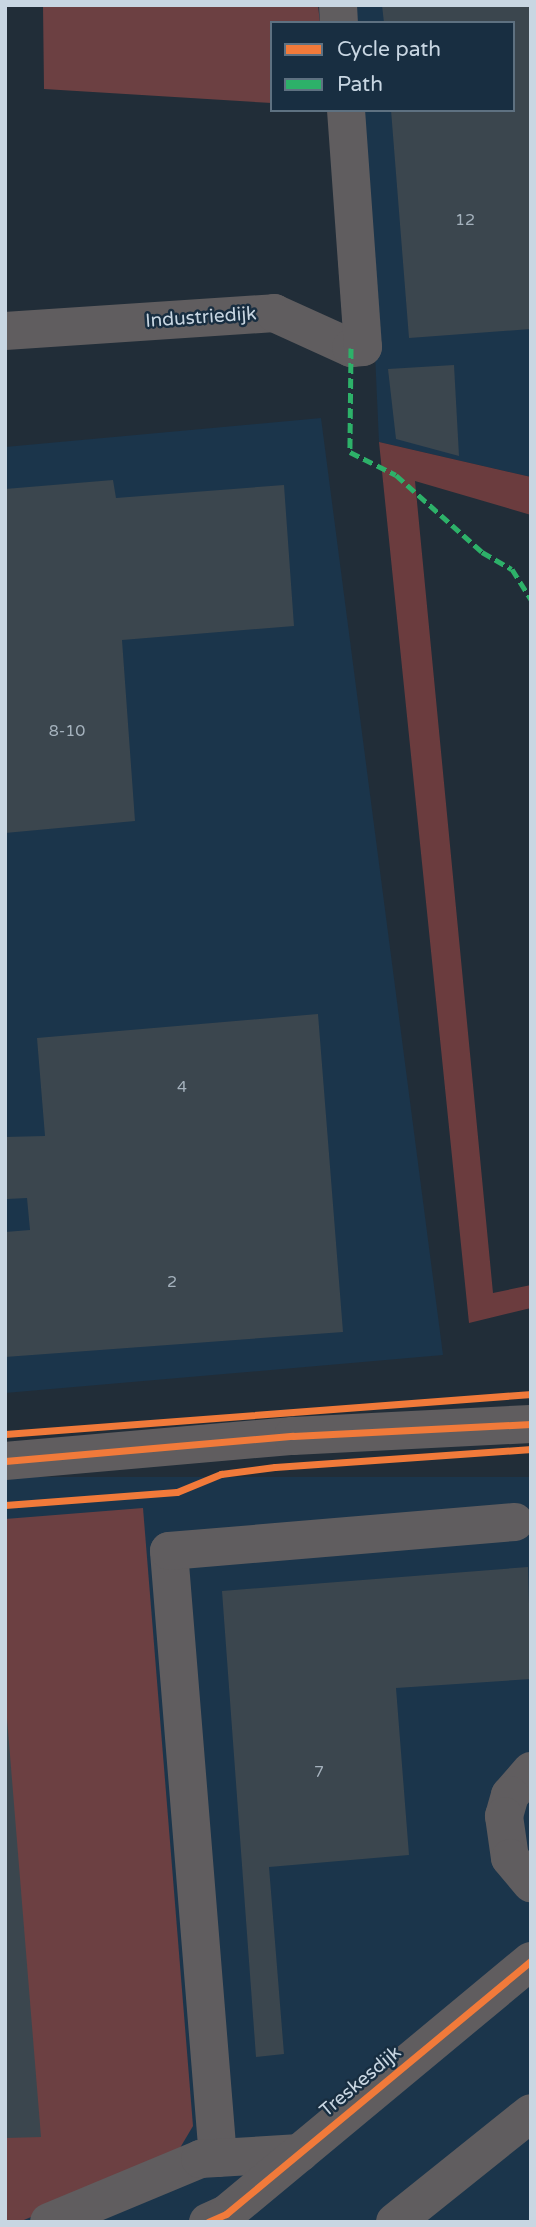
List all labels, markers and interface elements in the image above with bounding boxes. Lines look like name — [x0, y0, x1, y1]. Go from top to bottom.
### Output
legend — [270, 21, 515, 112]
text: Cycle path — [337, 37, 441, 62]
text: Path — [337, 72, 383, 97]
house number: 12 — [455, 210, 475, 230]
street label: Industriedijk — [145, 303, 257, 333]
house number: 8-10 — [49, 721, 85, 741]
house number: 4 — [177, 1077, 187, 1097]
house number: 2 — [167, 1272, 177, 1292]
house number: 7 — [314, 1762, 324, 1782]
street label: Treskesdijk — [316, 2041, 406, 2123]

